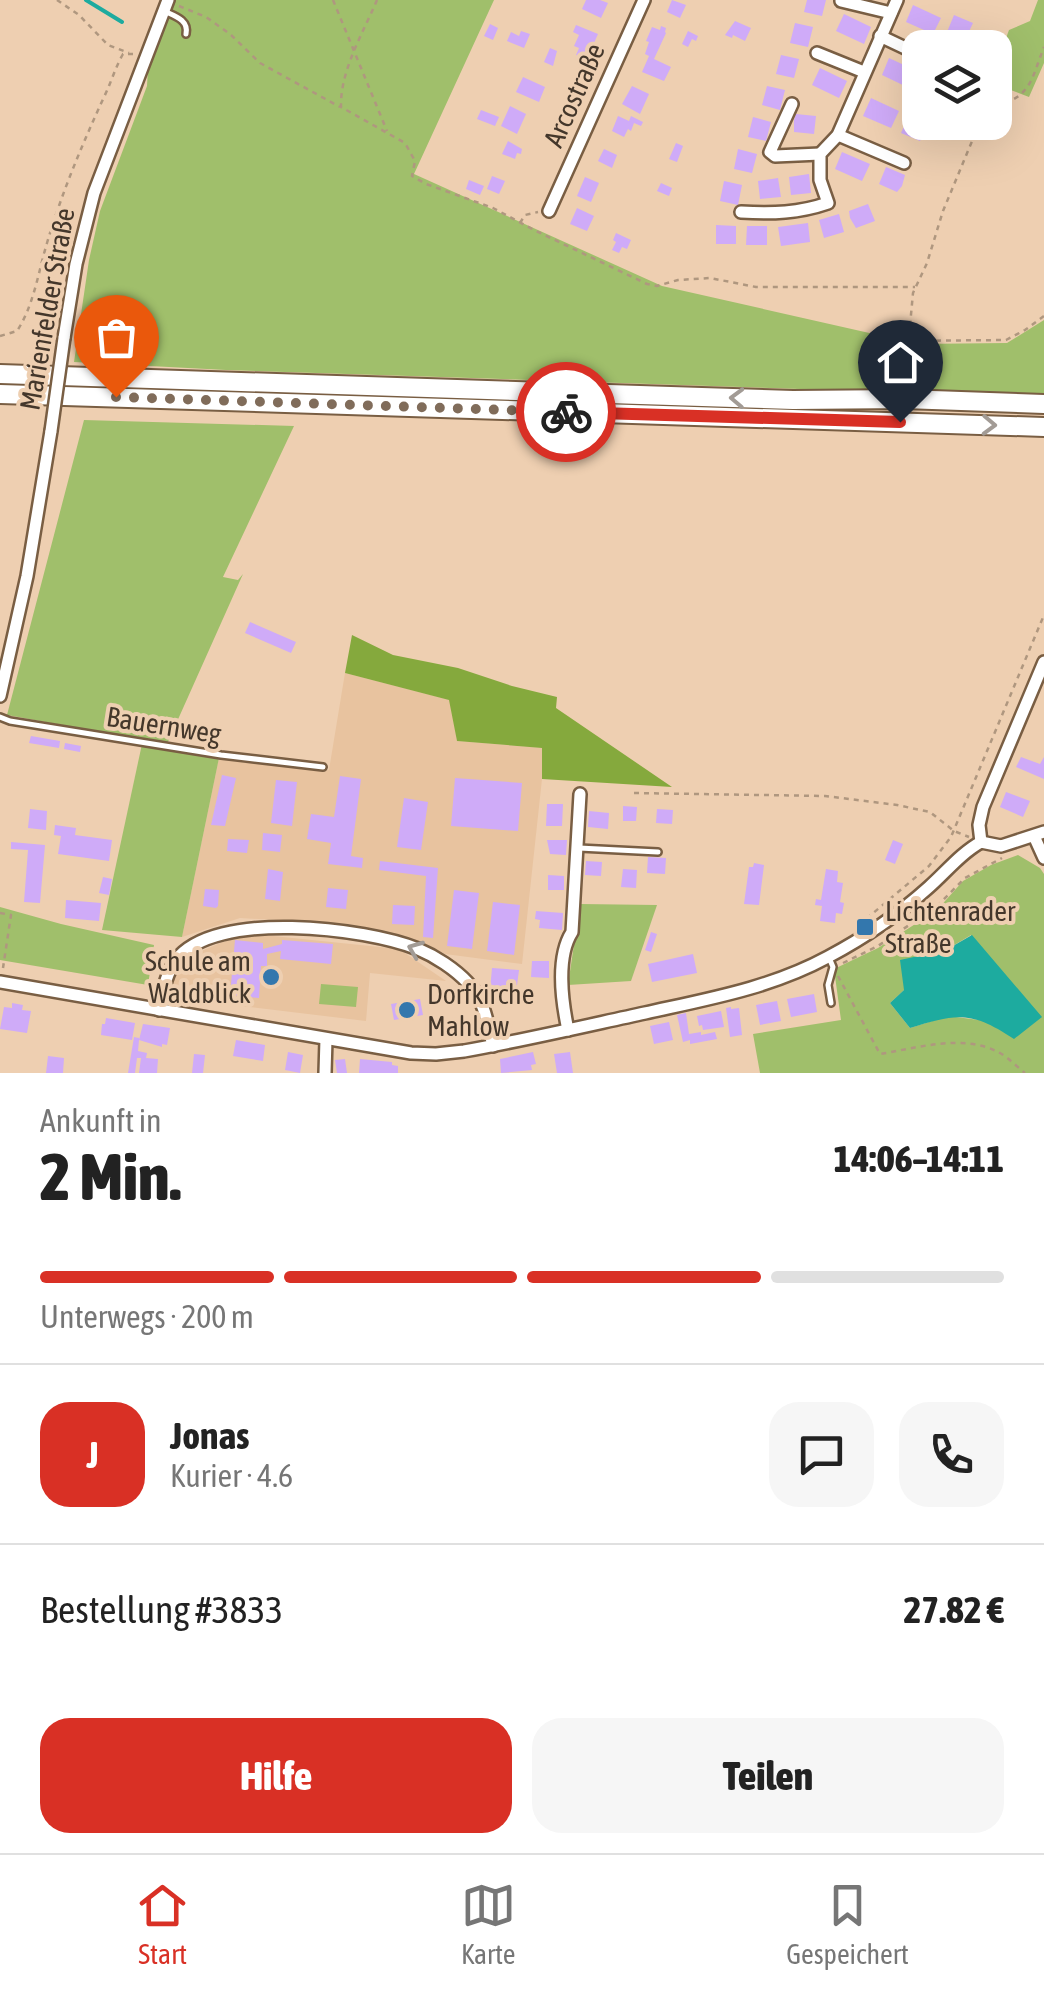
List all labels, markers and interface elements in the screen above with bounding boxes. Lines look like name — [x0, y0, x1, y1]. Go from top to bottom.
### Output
map controls — [902, 30, 1012, 140]
button: layers — [902, 30, 1012, 140]
street label: Arcostraße — [537, 38, 611, 152]
street label: Marienfelder Straße — [13, 205, 81, 413]
pin — [74, 295, 159, 398]
icon: bag — [89, 310, 144, 365]
pin — [858, 320, 943, 423]
icon: home — [873, 335, 928, 390]
courier — [516, 362, 616, 462]
icon: bike — [539, 385, 594, 440]
one-way arrow — [728, 388, 744, 409]
one-way arrow — [981, 415, 997, 436]
street label: Bauernweg — [104, 700, 224, 750]
place label: Lichtenrader Straße — [885, 895, 1016, 959]
marker: Lichtenrader Straße — [854, 916, 876, 938]
one-way arrow — [407, 941, 425, 961]
place label: Schule am Waldblick — [145, 945, 251, 1009]
marker: Schule am Waldblick — [260, 966, 282, 988]
place label: Dorfkirche Mahlow — [427, 978, 534, 1042]
marker: Dorfkirche Mahlow — [396, 999, 418, 1021]
text: Ankunft in — [40, 1102, 162, 1139]
text: 14:06–14:11 — [834, 1137, 1004, 1180]
text: 2 Min. — [40, 1139, 181, 1214]
text: Unterwegs · 200 m — [40, 1298, 254, 1335]
button: chat — [769, 1402, 874, 1507]
button: phone — [899, 1402, 1004, 1507]
text: Jonas — [170, 1414, 250, 1457]
text: J — [86, 1433, 99, 1476]
text: Kurier · 4.6 — [170, 1457, 293, 1494]
text: Bestellung #3833 — [40, 1588, 283, 1631]
text: 27.82 € — [903, 1588, 1004, 1631]
button: Hilfe — [40, 1718, 512, 1833]
button: Teilen — [532, 1718, 1004, 1833]
tab: Start — [135, 1878, 190, 1970]
tab: Karte — [461, 1878, 516, 1970]
tab: Gespeichert — [786, 1878, 909, 1970]

